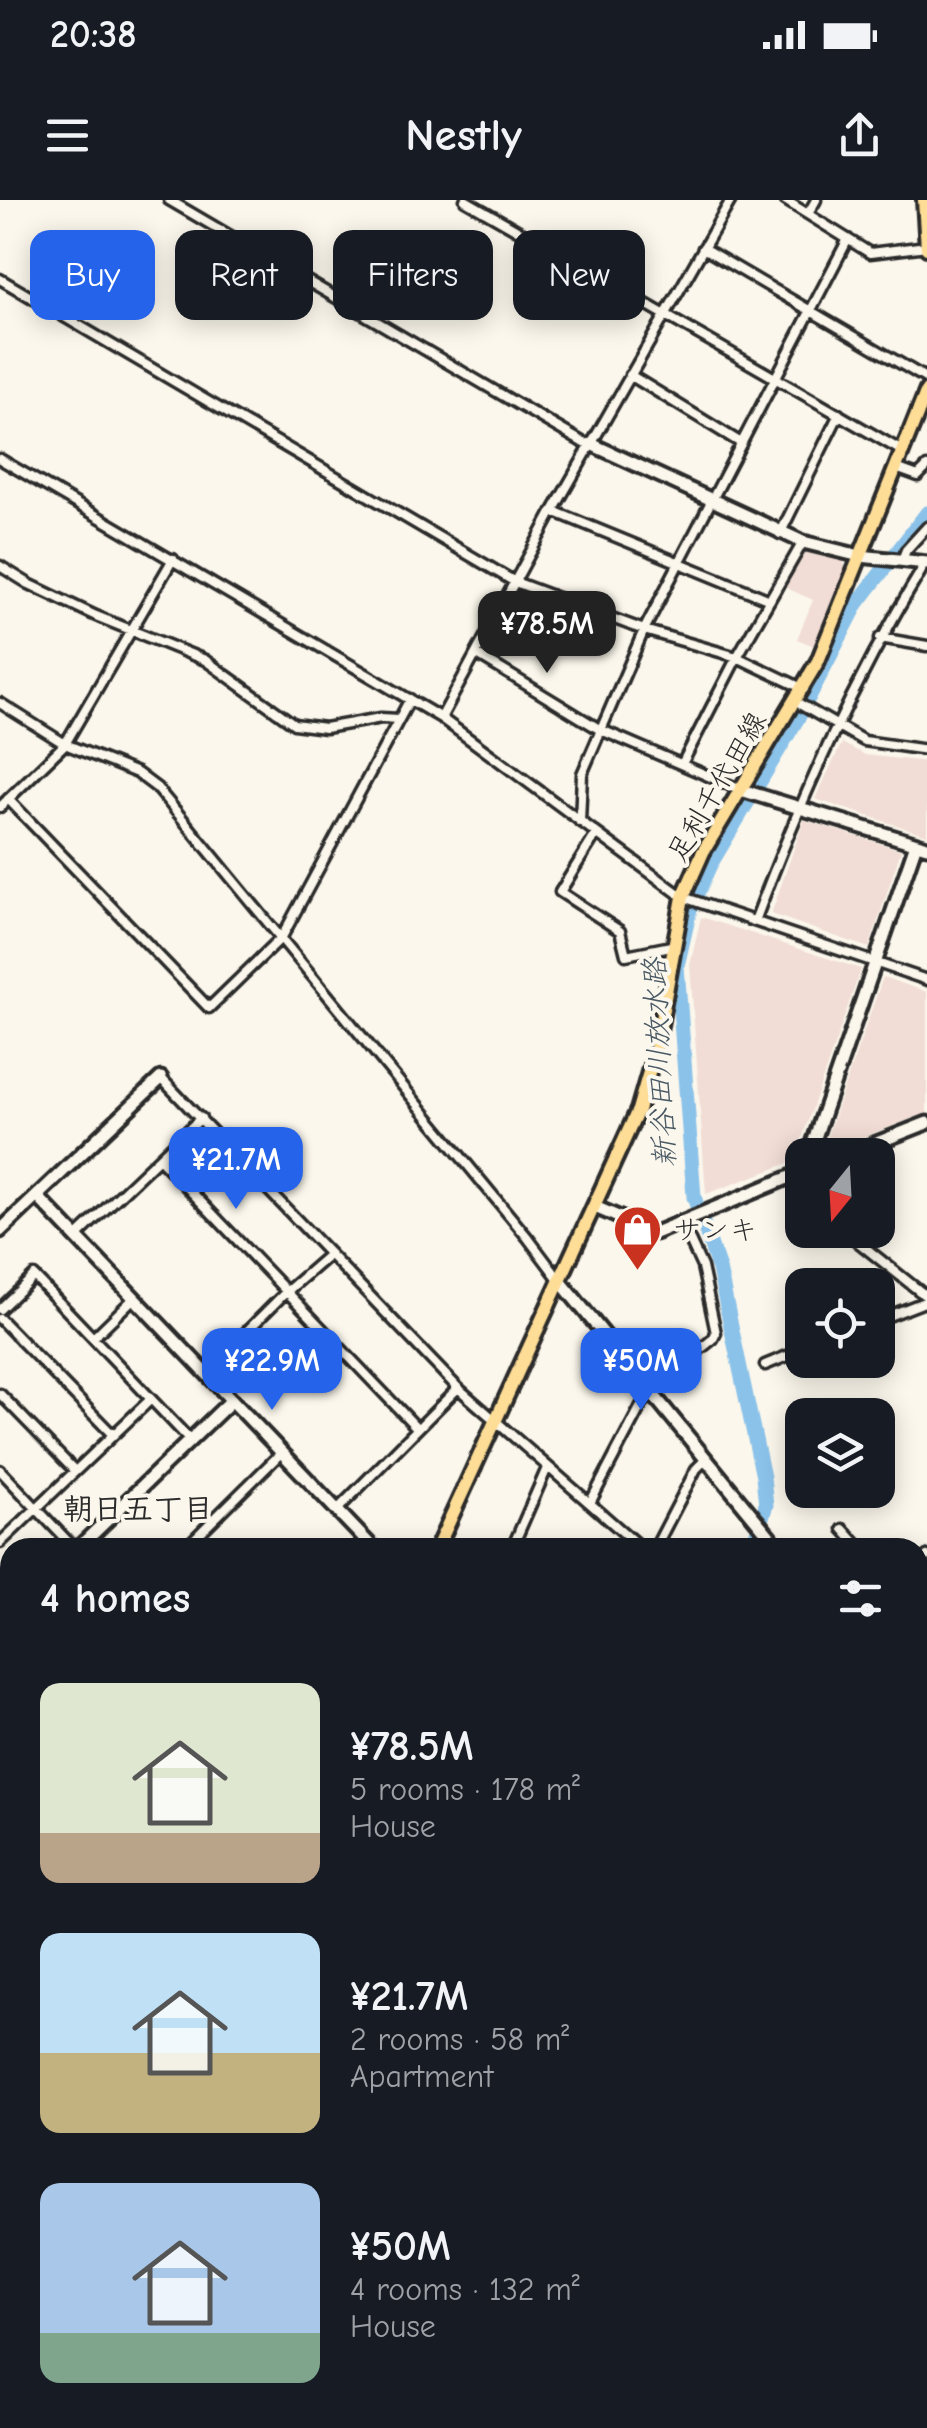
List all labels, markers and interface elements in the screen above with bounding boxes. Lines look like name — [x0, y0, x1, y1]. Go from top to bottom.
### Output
text: 20:38 — [50, 13, 137, 57]
icon: menu — [40, 108, 95, 163]
icon: share — [832, 108, 887, 163]
text: Nestly — [405, 109, 522, 161]
chip: Buy — [30, 230, 155, 320]
chip: Rent — [175, 230, 313, 320]
chip: Filters — [333, 230, 493, 320]
chip: New — [513, 230, 645, 320]
pin: ¥78.5M — [466, 591, 628, 676]
text: ¥78.5M — [500, 605, 594, 642]
street label: 足利千代田線 — [661, 706, 773, 868]
water label: 新谷田川放水路 — [637, 955, 683, 1169]
pin: ¥21.7M — [155, 1127, 317, 1212]
north arrow — [785, 1138, 895, 1248]
map controls — [785, 1138, 895, 1508]
text: ¥21.7M — [191, 1141, 281, 1178]
shop icon: サンキ — [612, 1204, 664, 1272]
place label: サンキ — [673, 1214, 757, 1246]
button: locate — [785, 1268, 895, 1378]
pin: ¥22.9M — [191, 1328, 353, 1413]
pin: ¥50M — [582, 1328, 700, 1413]
text: ¥22.9M — [224, 1342, 320, 1379]
text: ¥50M — [603, 1342, 679, 1379]
button: layers — [785, 1398, 895, 1508]
district label: 朝日五丁目 — [63, 1492, 213, 1527]
icon: filters — [833, 1571, 888, 1626]
text: 4 homes — [40, 1574, 190, 1623]
text: ¥78.5M — [350, 1722, 474, 1771]
icon: home — [120, 1723, 240, 1843]
text: 5 rooms · 178 m² — [350, 1771, 580, 1808]
text: House — [350, 1808, 436, 1845]
text: ¥21.7M — [350, 1972, 468, 2021]
icon: home — [120, 1973, 240, 2093]
text: 2 rooms · 58 m² — [350, 2021, 569, 2058]
text: Apartment — [350, 2058, 493, 2095]
text: ¥50M — [350, 2222, 451, 2271]
icon: home — [120, 2223, 240, 2343]
text: 4 rooms · 132 m² — [350, 2271, 580, 2308]
text: House — [350, 2308, 436, 2345]

